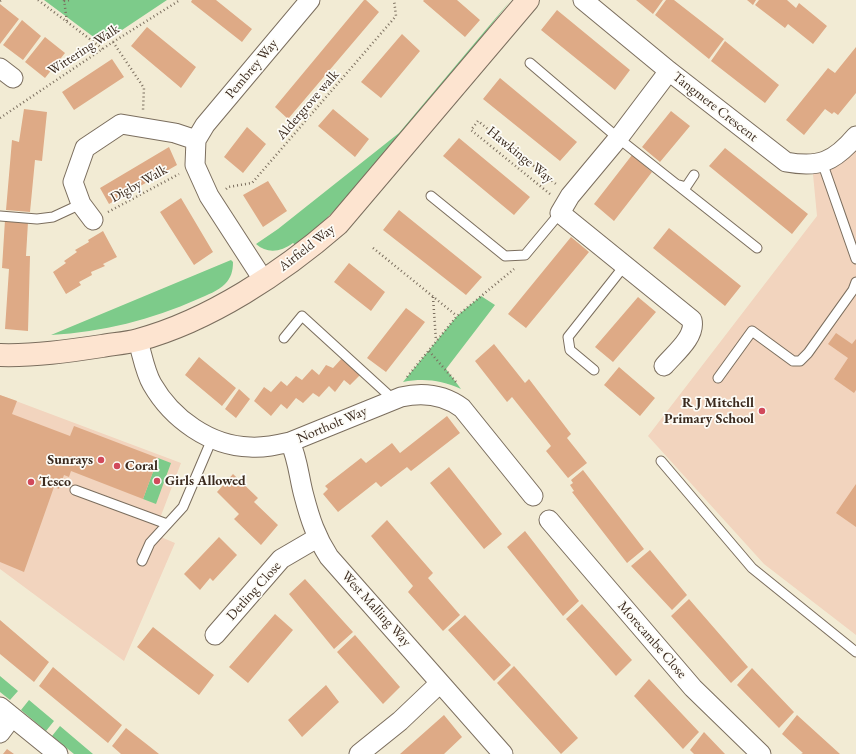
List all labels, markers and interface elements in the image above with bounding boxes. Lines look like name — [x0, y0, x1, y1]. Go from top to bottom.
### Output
street label: Wittering Walk — [45, 21, 123, 79]
street label: Pembrey Way — [222, 36, 282, 102]
street label: Aldergrove walk — [273, 67, 343, 143]
street label: Tangmere Crescent — [669, 69, 761, 145]
street label: Hawkinge Way — [483, 123, 557, 187]
street label: Digby Walk — [107, 161, 171, 207]
street label: Airfield Way — [276, 221, 338, 275]
place label: R J Mitchell Primary School — [664, 395, 754, 428]
street label: Northolt Way — [294, 403, 370, 447]
marker: R J Mitchell Primary School — [757, 406, 767, 416]
place label: Sunrays — [47, 452, 93, 468]
marker: Sunrays — [96, 455, 106, 465]
place label: Coral — [125, 458, 158, 474]
marker: Coral — [112, 461, 122, 471]
place label: Girls Allowed — [165, 473, 246, 489]
place label: Tesco — [39, 474, 71, 490]
marker: Girls Allowed — [152, 476, 162, 486]
marker: Tesco — [26, 477, 36, 487]
street label: Detling Close — [223, 558, 285, 624]
street label: West Malling Way — [338, 568, 414, 650]
street label: Morecambe Close — [614, 598, 690, 682]

